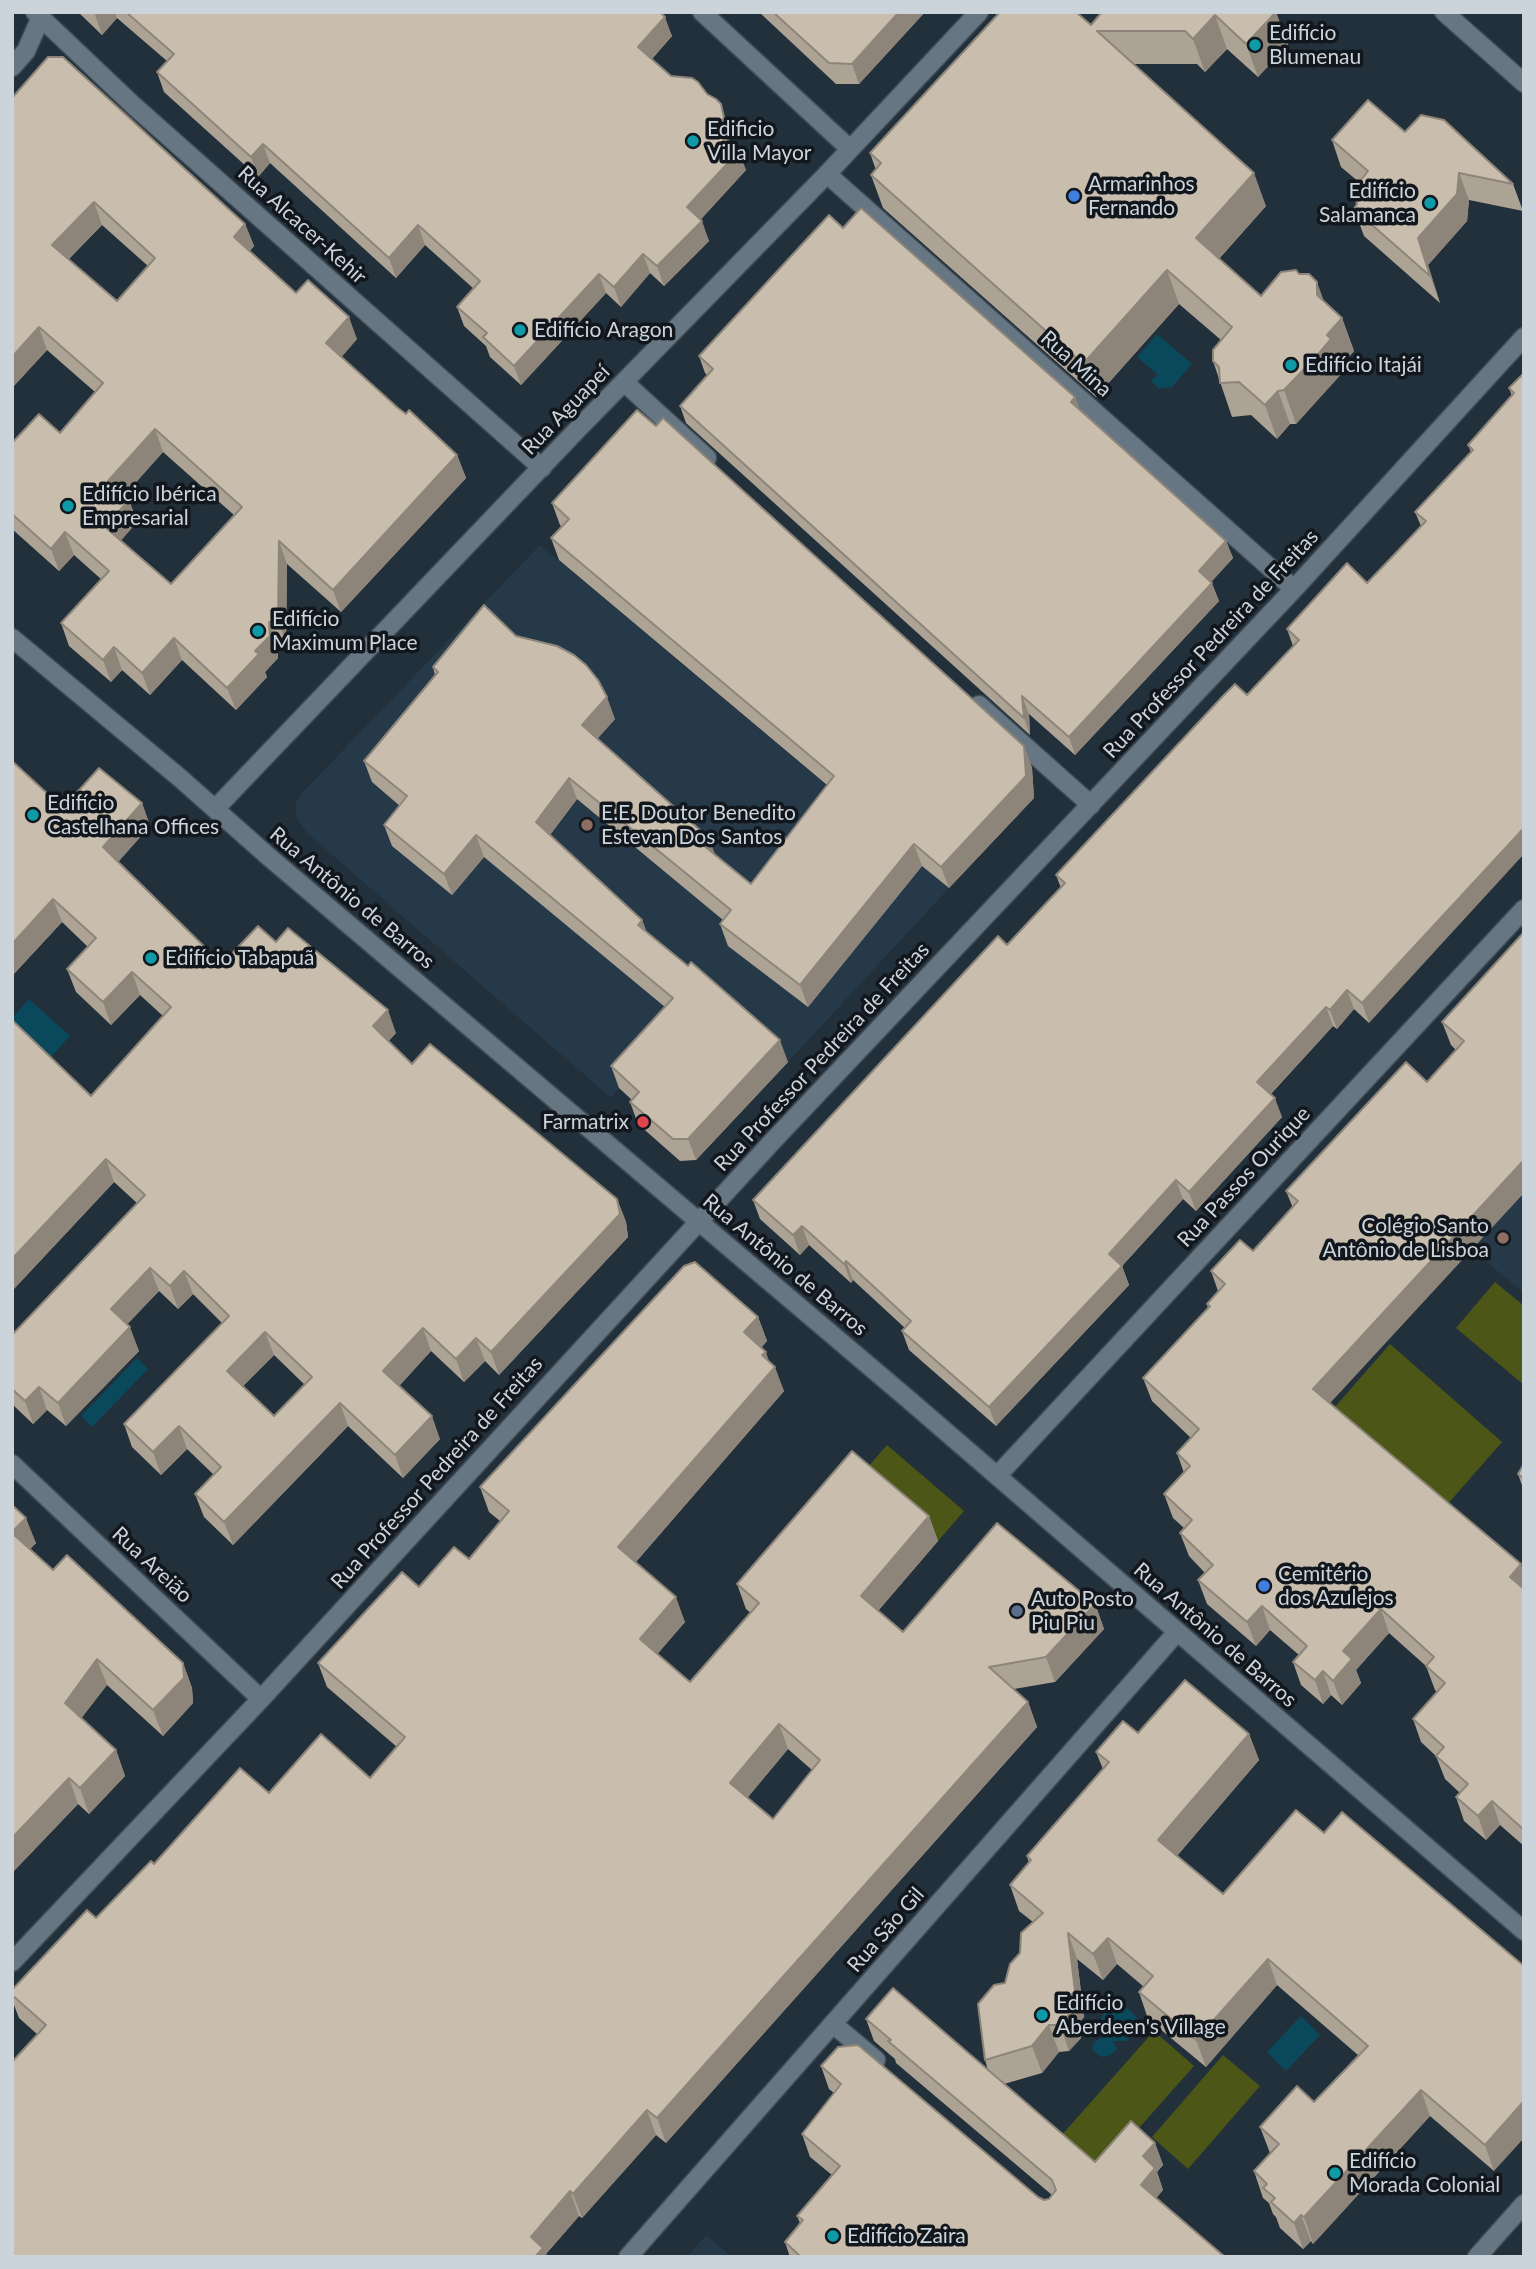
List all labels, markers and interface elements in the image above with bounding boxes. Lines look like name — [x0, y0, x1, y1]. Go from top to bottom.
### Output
place label: Edifício Blumenau — [1269, 20, 1361, 70]
marker: Edifício Blumenau — [1247, 37, 1263, 53]
place label: Edificio Villa Mayor — [707, 116, 811, 166]
marker: Edificio Villa Mayor — [685, 133, 701, 149]
street label: Rua Alcacer-Kehir — [232, 161, 372, 289]
place label: Armarinhos Fernando — [1088, 171, 1195, 221]
place label: Edifício Salamanca — [1319, 178, 1416, 228]
marker: Armarinhos Fernando — [1066, 188, 1082, 204]
marker: Edifício Salamanca — [1422, 195, 1438, 211]
place label: Edifício Aragon — [534, 317, 673, 343]
marker: Edifício Aragon — [512, 322, 528, 338]
street label: Rua Mina — [1035, 326, 1117, 402]
place label: Edifício Itajái — [1305, 352, 1422, 378]
marker: Edifício Itajái — [1283, 357, 1299, 373]
street label: Rua Aguapeí — [517, 360, 615, 460]
place label: Edifício Ibérica Empresarial — [82, 481, 217, 531]
marker: Edifício Ibérica Empresarial — [60, 498, 76, 514]
street label: Rua Professor Pedreira de Freitas — [1098, 524, 1324, 764]
place label: Edifício Maximum Place — [272, 606, 418, 656]
marker: Edifício Maximum Place — [250, 623, 266, 639]
place label: Edifício Castelhana Offices — [47, 790, 219, 840]
place label: E.E. Doutor Benedito Estevan Dos Santos — [601, 800, 796, 850]
marker: Edifício Castelhana Offices — [25, 807, 41, 823]
marker: E.E. Doutor Benedito Estevan Dos Santos — [579, 817, 595, 833]
street label: Rua Antônio de Barros — [264, 822, 440, 974]
street label: Rua Professor Pedreira de Freitas — [709, 937, 935, 1177]
place label: Edifício Tabapuã — [165, 945, 314, 971]
marker: Edifício Tabapuã — [143, 950, 159, 966]
street label: Rua Passos Ourique — [1172, 1101, 1316, 1253]
place label: Farmatrix — [542, 1109, 629, 1135]
marker: Farmatrix — [635, 1114, 651, 1130]
street label: Rua Antônio de Barros — [697, 1189, 873, 1341]
place label: Colégio Santo Antônio de Lisboa — [1323, 1213, 1489, 1263]
marker: Colégio Santo Antônio de Lisboa — [1495, 1230, 1511, 1246]
street label: Rua Professor Pedreira de Freitas — [326, 1352, 548, 1594]
street label: Rua Areião — [107, 1522, 197, 1608]
street label: Rua Antônio de Barros — [1128, 1557, 1302, 1713]
place label: Cemitério dos Azulejos — [1278, 1561, 1394, 1611]
marker: Cemitério dos Azulejos — [1256, 1578, 1272, 1594]
place label: Auto Posto Piu Piu — [1031, 1586, 1134, 1636]
marker: Auto Posto Piu Piu — [1009, 1603, 1025, 1619]
street label: Rua São Gil — [842, 1882, 930, 1978]
place label: Edifício Aberdeen's Village — [1056, 1990, 1226, 2040]
marker: Edifício Aberdeen's Village — [1034, 2007, 1050, 2023]
place label: Edifício Morada Colonial — [1349, 2148, 1500, 2198]
marker: Edifício Morada Colonial — [1327, 2165, 1343, 2181]
place label: Edifício Zaira — [847, 2223, 966, 2249]
marker: Edifício Zaira — [825, 2228, 841, 2244]

